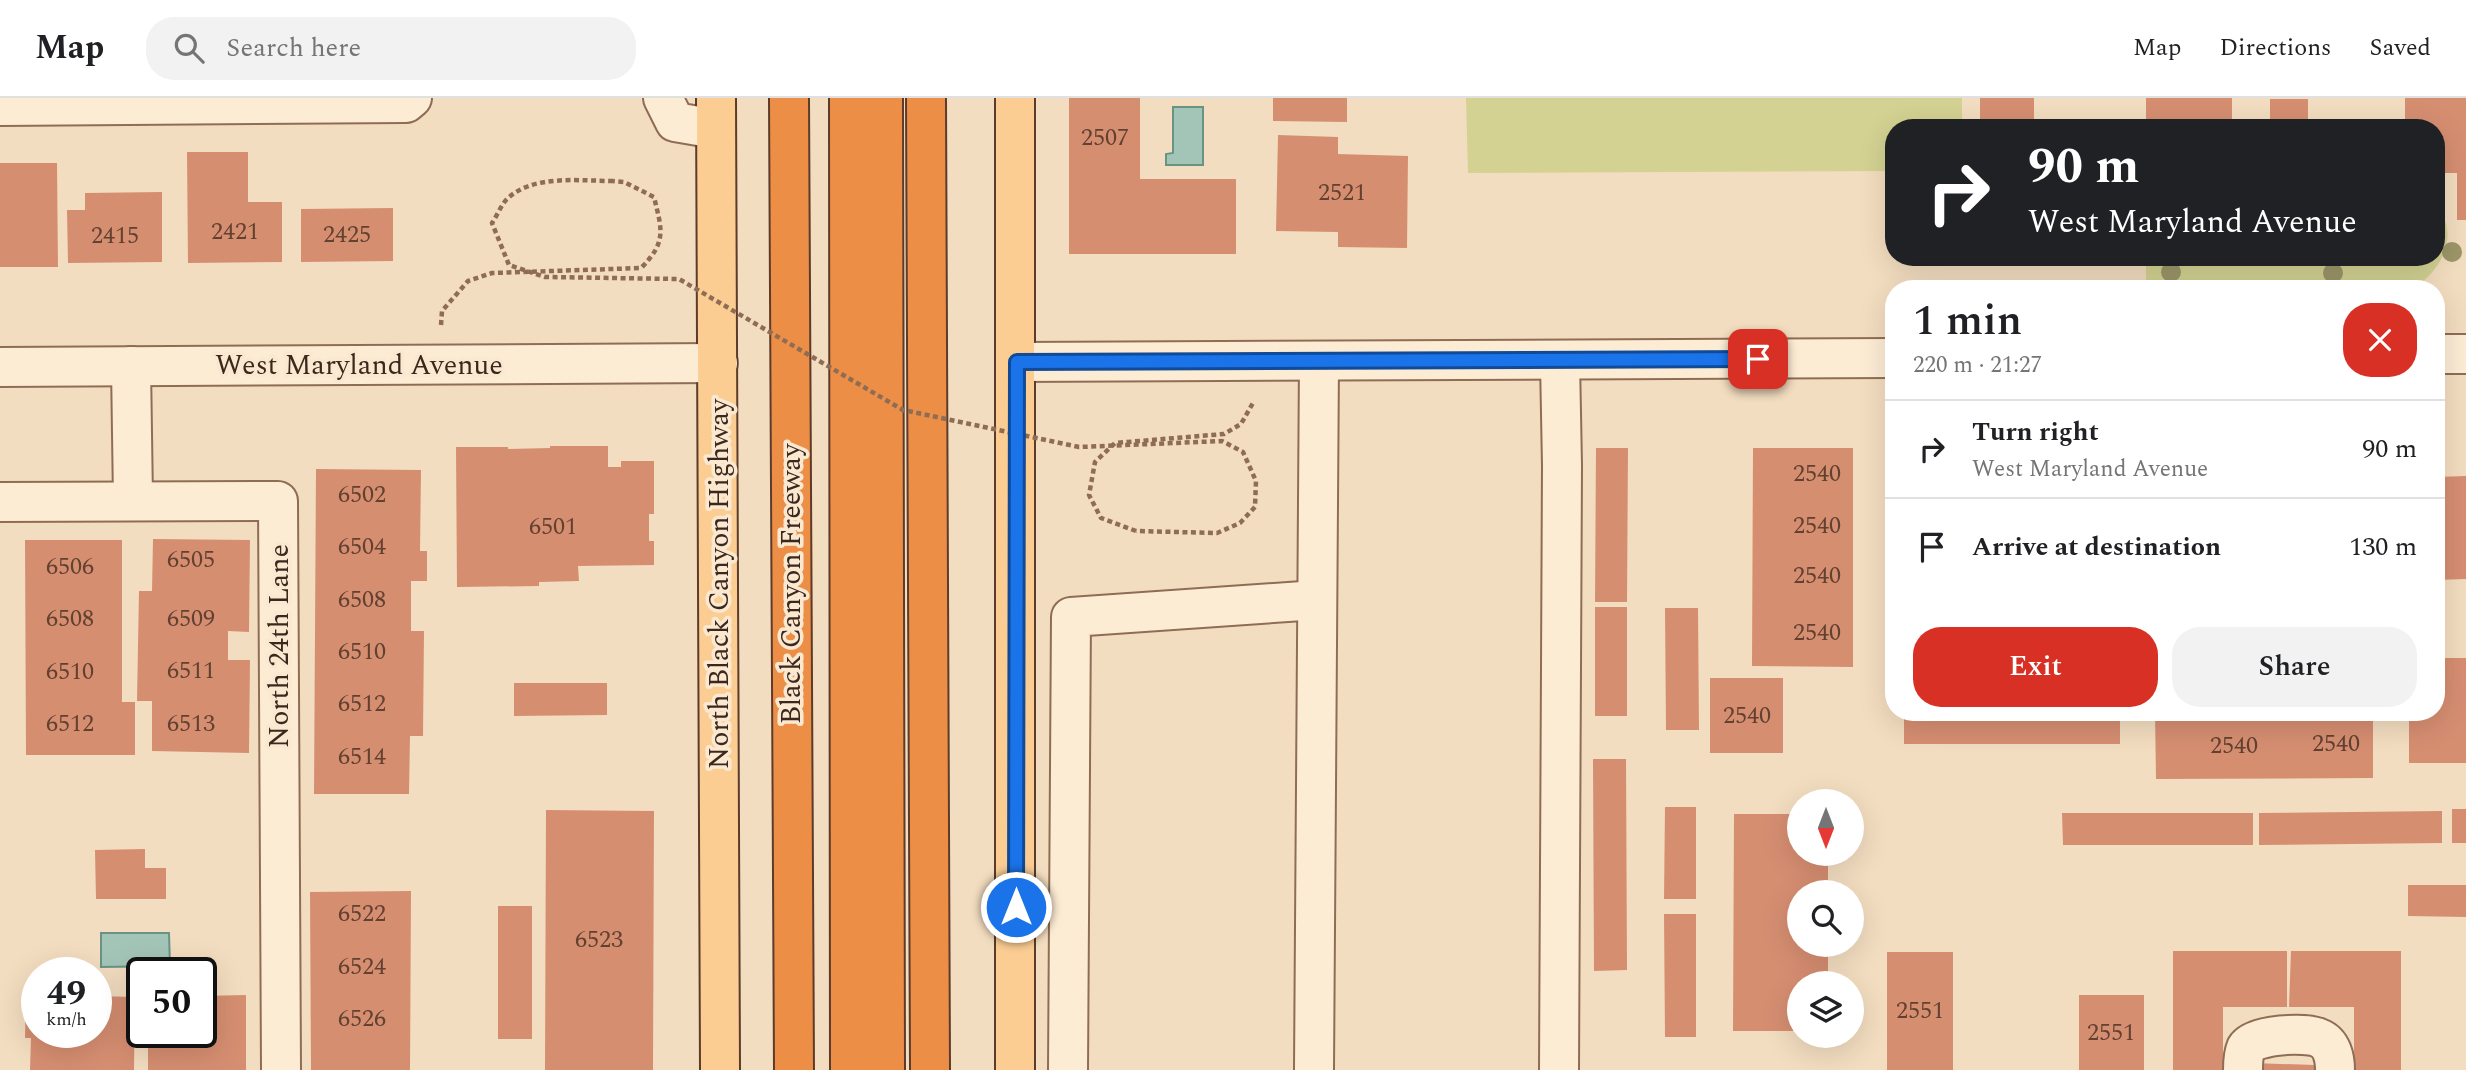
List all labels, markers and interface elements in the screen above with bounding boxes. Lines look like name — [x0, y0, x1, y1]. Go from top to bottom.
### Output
search box — [146, 17, 636, 80]
text: Map — [35, 23, 104, 73]
text: Search here — [226, 28, 361, 68]
icon: search — [170, 29, 208, 67]
text: Map — [2133, 30, 2181, 66]
text: Directions — [2219, 30, 2331, 66]
text: Saved — [2369, 30, 2431, 66]
house number: 2507 — [1081, 120, 1129, 156]
text: 90 m — [2028, 130, 2139, 205]
icon: right — [1913, 147, 2004, 238]
house number: 2521 — [1318, 175, 1366, 211]
text: West Maryland Avenue — [2028, 198, 2357, 247]
house number: 2421 — [211, 214, 259, 250]
house number: 2425 — [323, 217, 371, 253]
house number: 2415 — [91, 218, 139, 254]
text: 1 min — [1913, 290, 2022, 353]
button: close — [2343, 303, 2417, 377]
pin — [1728, 329, 1788, 389]
icon: arrive — [1739, 340, 1777, 378]
street label: West Maryland Avenue — [215, 344, 503, 387]
text: 220 m · 21:27 — [1913, 348, 2042, 383]
street label: North Black Canyon Highway — [698, 397, 741, 769]
text: Turn right — [1972, 412, 2099, 452]
text: 90 m — [2362, 429, 2417, 469]
icon: right — [1913, 430, 1951, 468]
street label: Black Canyon Freeway — [770, 442, 813, 724]
text: West Maryland Avenue — [1972, 452, 2208, 487]
house number: 2540 — [1793, 456, 1841, 492]
house number: 6502 — [338, 477, 386, 513]
house number: 2540 — [1793, 508, 1841, 544]
house number: 6501 — [529, 509, 577, 545]
text: Arrive at destination — [1972, 527, 2221, 567]
text: 130 m — [2349, 527, 2417, 567]
icon: arrive — [1913, 528, 1951, 566]
house number: 6504 — [338, 529, 386, 565]
house number: 6505 — [167, 542, 215, 578]
street label: North 24th Lane — [258, 544, 301, 748]
house number: 6506 — [46, 549, 94, 585]
house number: 2540 — [1793, 558, 1841, 594]
house number: 6508 — [338, 582, 386, 618]
house number: 6508 — [46, 601, 94, 637]
house number: 6509 — [167, 601, 215, 637]
house number: 2540 — [1793, 615, 1841, 651]
button: Exit — [1913, 627, 2158, 707]
button: Share — [2172, 627, 2417, 707]
house number: 6510 — [338, 634, 386, 670]
house number: 6511 — [167, 653, 215, 689]
house number: 6510 — [46, 654, 94, 690]
house number: 6512 — [338, 686, 386, 722]
house number: 2540 — [1723, 698, 1771, 734]
house number: 6512 — [46, 706, 94, 742]
house number: 6513 — [167, 706, 215, 742]
house number: 2540 — [2312, 726, 2360, 762]
house number: 2540 — [2210, 728, 2258, 764]
house number: 6514 — [338, 739, 386, 775]
north arrow — [1787, 789, 1864, 866]
map controls — [1787, 789, 1864, 1048]
position arrow — [979, 870, 1053, 944]
button: search — [1787, 880, 1864, 957]
house number: 6522 — [338, 896, 386, 932]
house number: 6523 — [575, 922, 623, 958]
house number: 6524 — [338, 949, 386, 985]
speed limit sign: 50 — [126, 957, 217, 1048]
text: 49 — [47, 967, 86, 1020]
button: layers — [1787, 971, 1864, 1048]
house number: 2551 — [1896, 993, 1944, 1029]
house number: 6526 — [338, 1001, 386, 1037]
text: km/h — [46, 1006, 87, 1033]
house number: 2551 — [2087, 1015, 2135, 1051]

